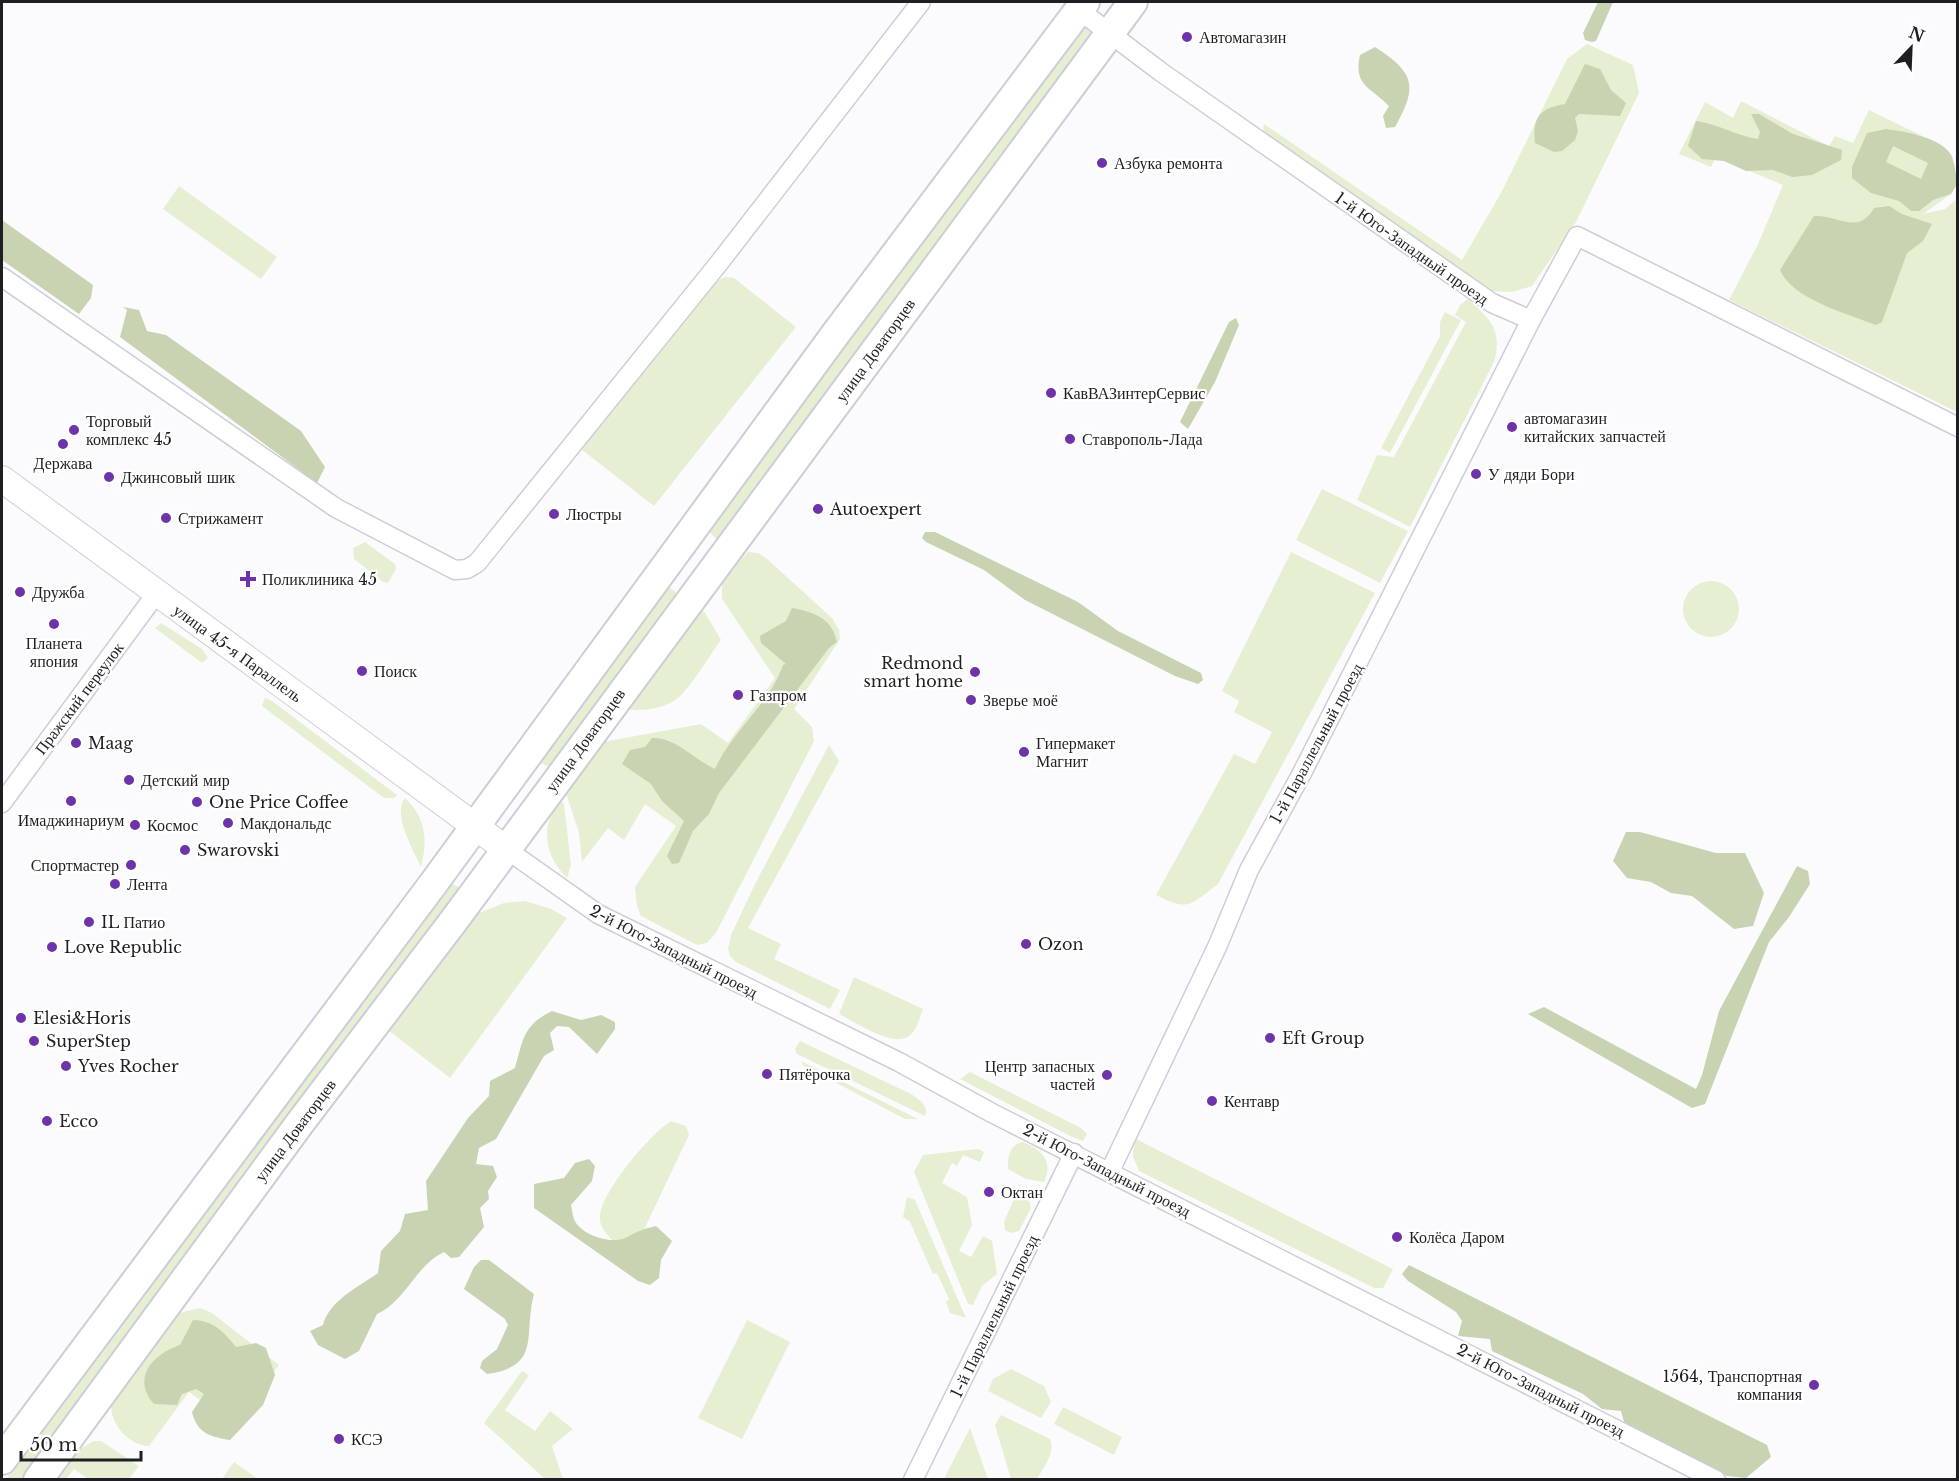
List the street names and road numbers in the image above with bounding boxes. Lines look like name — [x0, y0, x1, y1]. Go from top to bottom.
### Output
street label: 1-й Юго-Западный проезд — [1331, 187, 1493, 309]
street label: улица Доваторцев — [831, 294, 920, 406]
street label: улица 45-я Параллель — [170, 600, 306, 706]
street label: Пражский переулок — [30, 638, 128, 758]
street label: 1-й Параллельный проезд — [1265, 659, 1367, 827]
street label: улица Доваторцев — [541, 684, 630, 796]
street label: 2-й Юго-Западный проезд — [587, 900, 761, 1002]
street label: улица Доваторцев — [250, 1074, 340, 1185]
street label: 2-й Юго-Западный проезд — [1020, 1119, 1194, 1221]
street label: 1-й Параллельный проезд — [946, 1231, 1042, 1401]
street label: 2-й Юго-Западный проезд — [1454, 1339, 1628, 1441]

